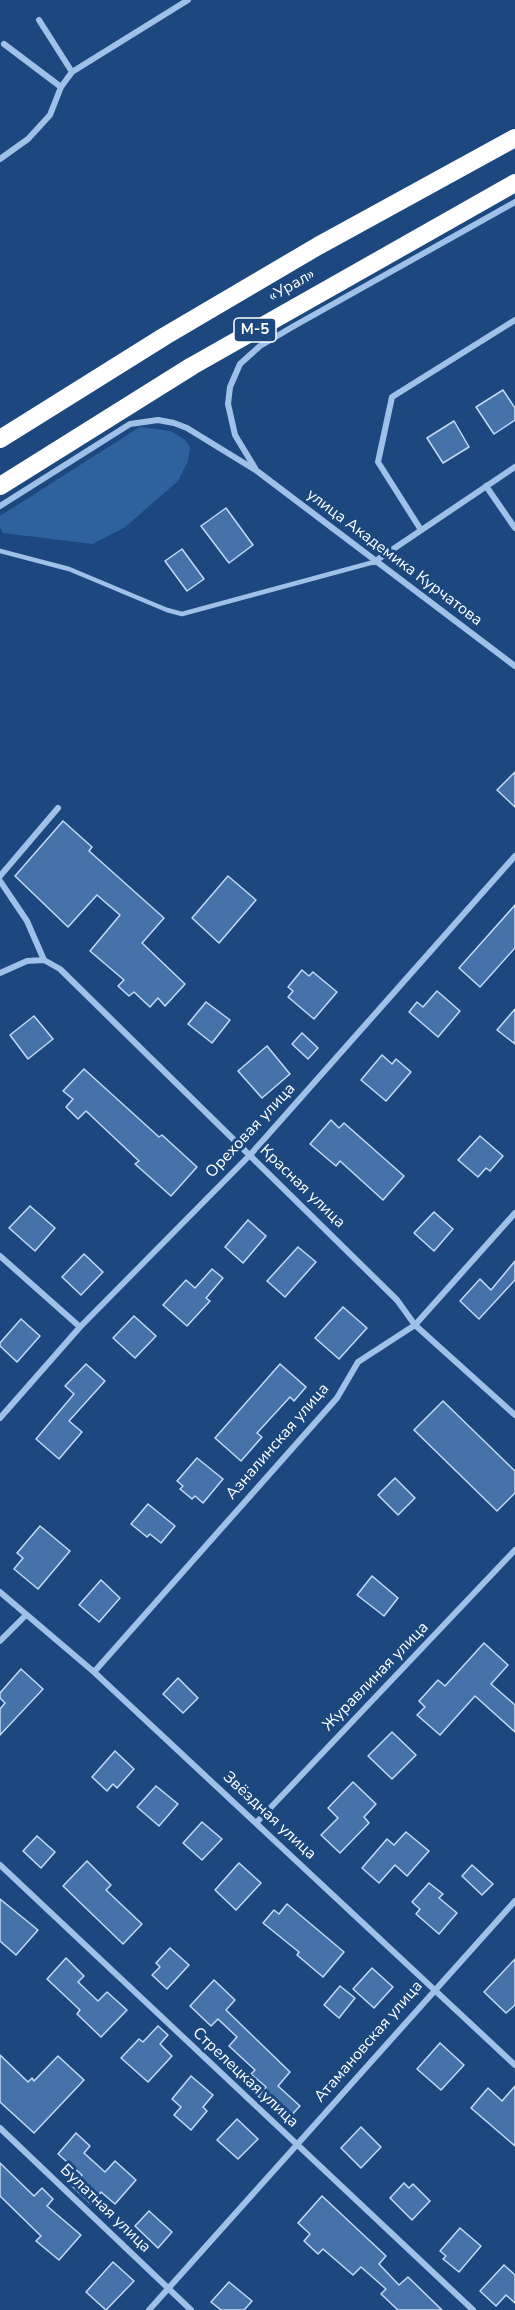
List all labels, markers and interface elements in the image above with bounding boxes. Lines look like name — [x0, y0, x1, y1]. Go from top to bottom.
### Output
street label: «Урал» — [265, 265, 319, 307]
road number: М-5 — [234, 318, 276, 342]
street label: улица Академика Курчатова — [302, 486, 486, 630]
street label: Ореховая улица — [202, 1080, 300, 1182]
street label: Красная улица — [255, 1141, 349, 1233]
street label: Азналинская улица — [222, 1380, 334, 1504]
street label: Журавлиная улица — [319, 1618, 433, 1736]
street label: Звёздная улица — [218, 1768, 320, 1864]
street label: Атамановская улица — [311, 1977, 427, 2107]
street label: Стрелецкая улица — [188, 2024, 302, 2132]
street label: Булатная улица — [56, 2161, 154, 2257]

